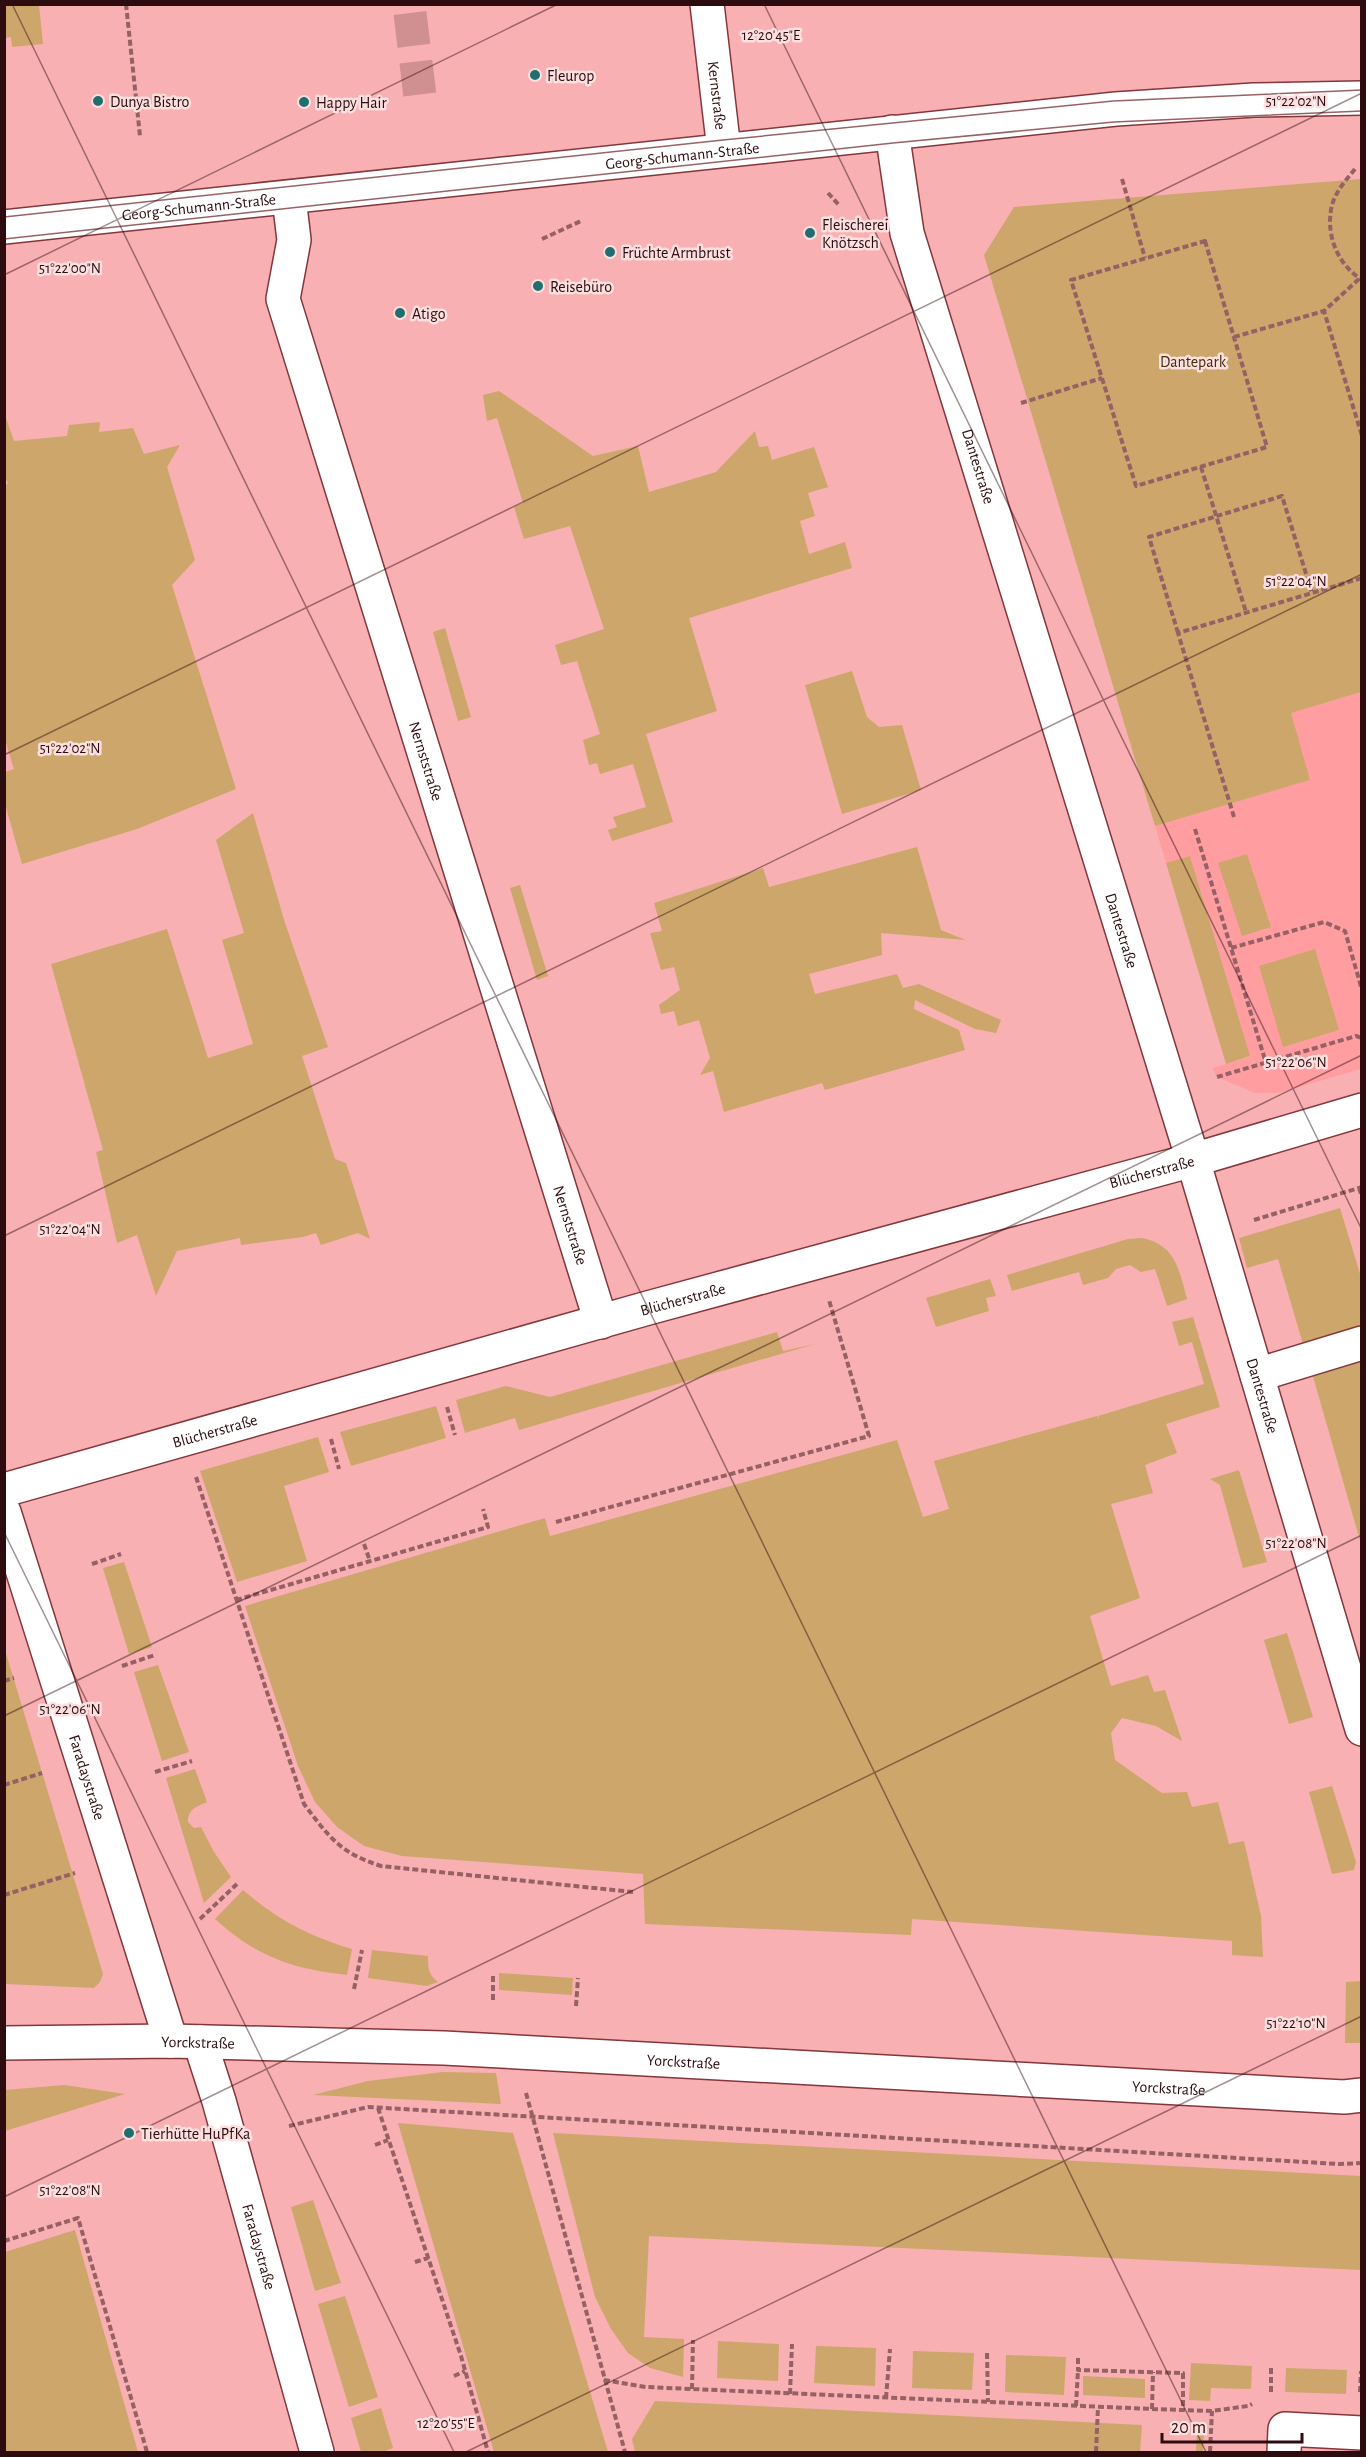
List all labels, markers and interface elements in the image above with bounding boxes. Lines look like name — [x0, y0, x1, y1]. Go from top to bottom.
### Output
text: 12°20'45"E — [742, 28, 800, 43]
street label: Kernstraße — [705, 60, 729, 131]
marker: Fleurop — [528, 68, 542, 82]
place label: Fleurop — [547, 68, 594, 84]
marker: Dunya Bistro — [91, 94, 105, 108]
place label: Dunya Bistro — [110, 94, 190, 111]
text: 51°22'02"N — [1265, 94, 1327, 109]
marker: Happy Hair — [297, 95, 311, 109]
place label: Happy Hair — [316, 95, 387, 112]
street label: Georg-Schumann-Straße — [605, 140, 760, 172]
street label: Georg-Schumann-Straße — [121, 191, 277, 223]
place label: Fleischerei Knötzsch — [822, 217, 888, 251]
marker: Fleischerei Knötzsch — [803, 226, 817, 240]
marker: Früchte Armbrust — [603, 245, 617, 259]
place label: Früchte Armbrust — [622, 245, 731, 261]
text: 51°22'00"N — [39, 261, 101, 276]
marker: Reisebüro — [531, 279, 545, 293]
place label: Reisebüro — [550, 279, 612, 295]
marker: Atigo — [393, 306, 407, 320]
place label: Atigo — [412, 306, 446, 322]
park label: Dantepark — [1160, 354, 1227, 370]
street label: Dantestraße — [959, 427, 997, 506]
text: 51°22'04"N — [1265, 574, 1327, 589]
street label: Nernststraße — [406, 720, 445, 803]
text: 51°22'02"N — [39, 741, 101, 756]
street label: Dantestraße — [1102, 891, 1140, 970]
text: 51°22'06"N — [1265, 1055, 1327, 1070]
street label: Blücherstraße — [1107, 1153, 1196, 1191]
street label: Nernststraße — [550, 1184, 590, 1267]
text: 51°22'04"N — [39, 1222, 101, 1237]
street label: Blücherstraße — [638, 1280, 727, 1319]
street label: Dantestraße — [1243, 1356, 1281, 1435]
street label: Blücherstraße — [171, 1412, 259, 1451]
text: 51°22'08"N — [1265, 1536, 1327, 1551]
text: 51°22'06"N — [39, 1702, 101, 1717]
street label: Faradaystraße — [66, 1733, 108, 1822]
text: 51°22'10"N — [1266, 2016, 1326, 2031]
street label: Yorckstraße — [161, 2034, 235, 2052]
street label: Yorckstraße — [646, 2052, 721, 2072]
street label: Yorckstraße — [1132, 2078, 1206, 2098]
marker: Tierhütte HuPfKa — [122, 2126, 136, 2140]
place label: Tierhütte HuPfKa — [141, 2126, 250, 2142]
text: 51°22'08"N — [39, 2183, 101, 2198]
street label: Faradaystraße — [239, 2202, 278, 2291]
scale bar — [1162, 2406, 1302, 2444]
text: 12°20'55"E — [417, 2416, 475, 2431]
text: 20 m — [1171, 2419, 1206, 2437]

